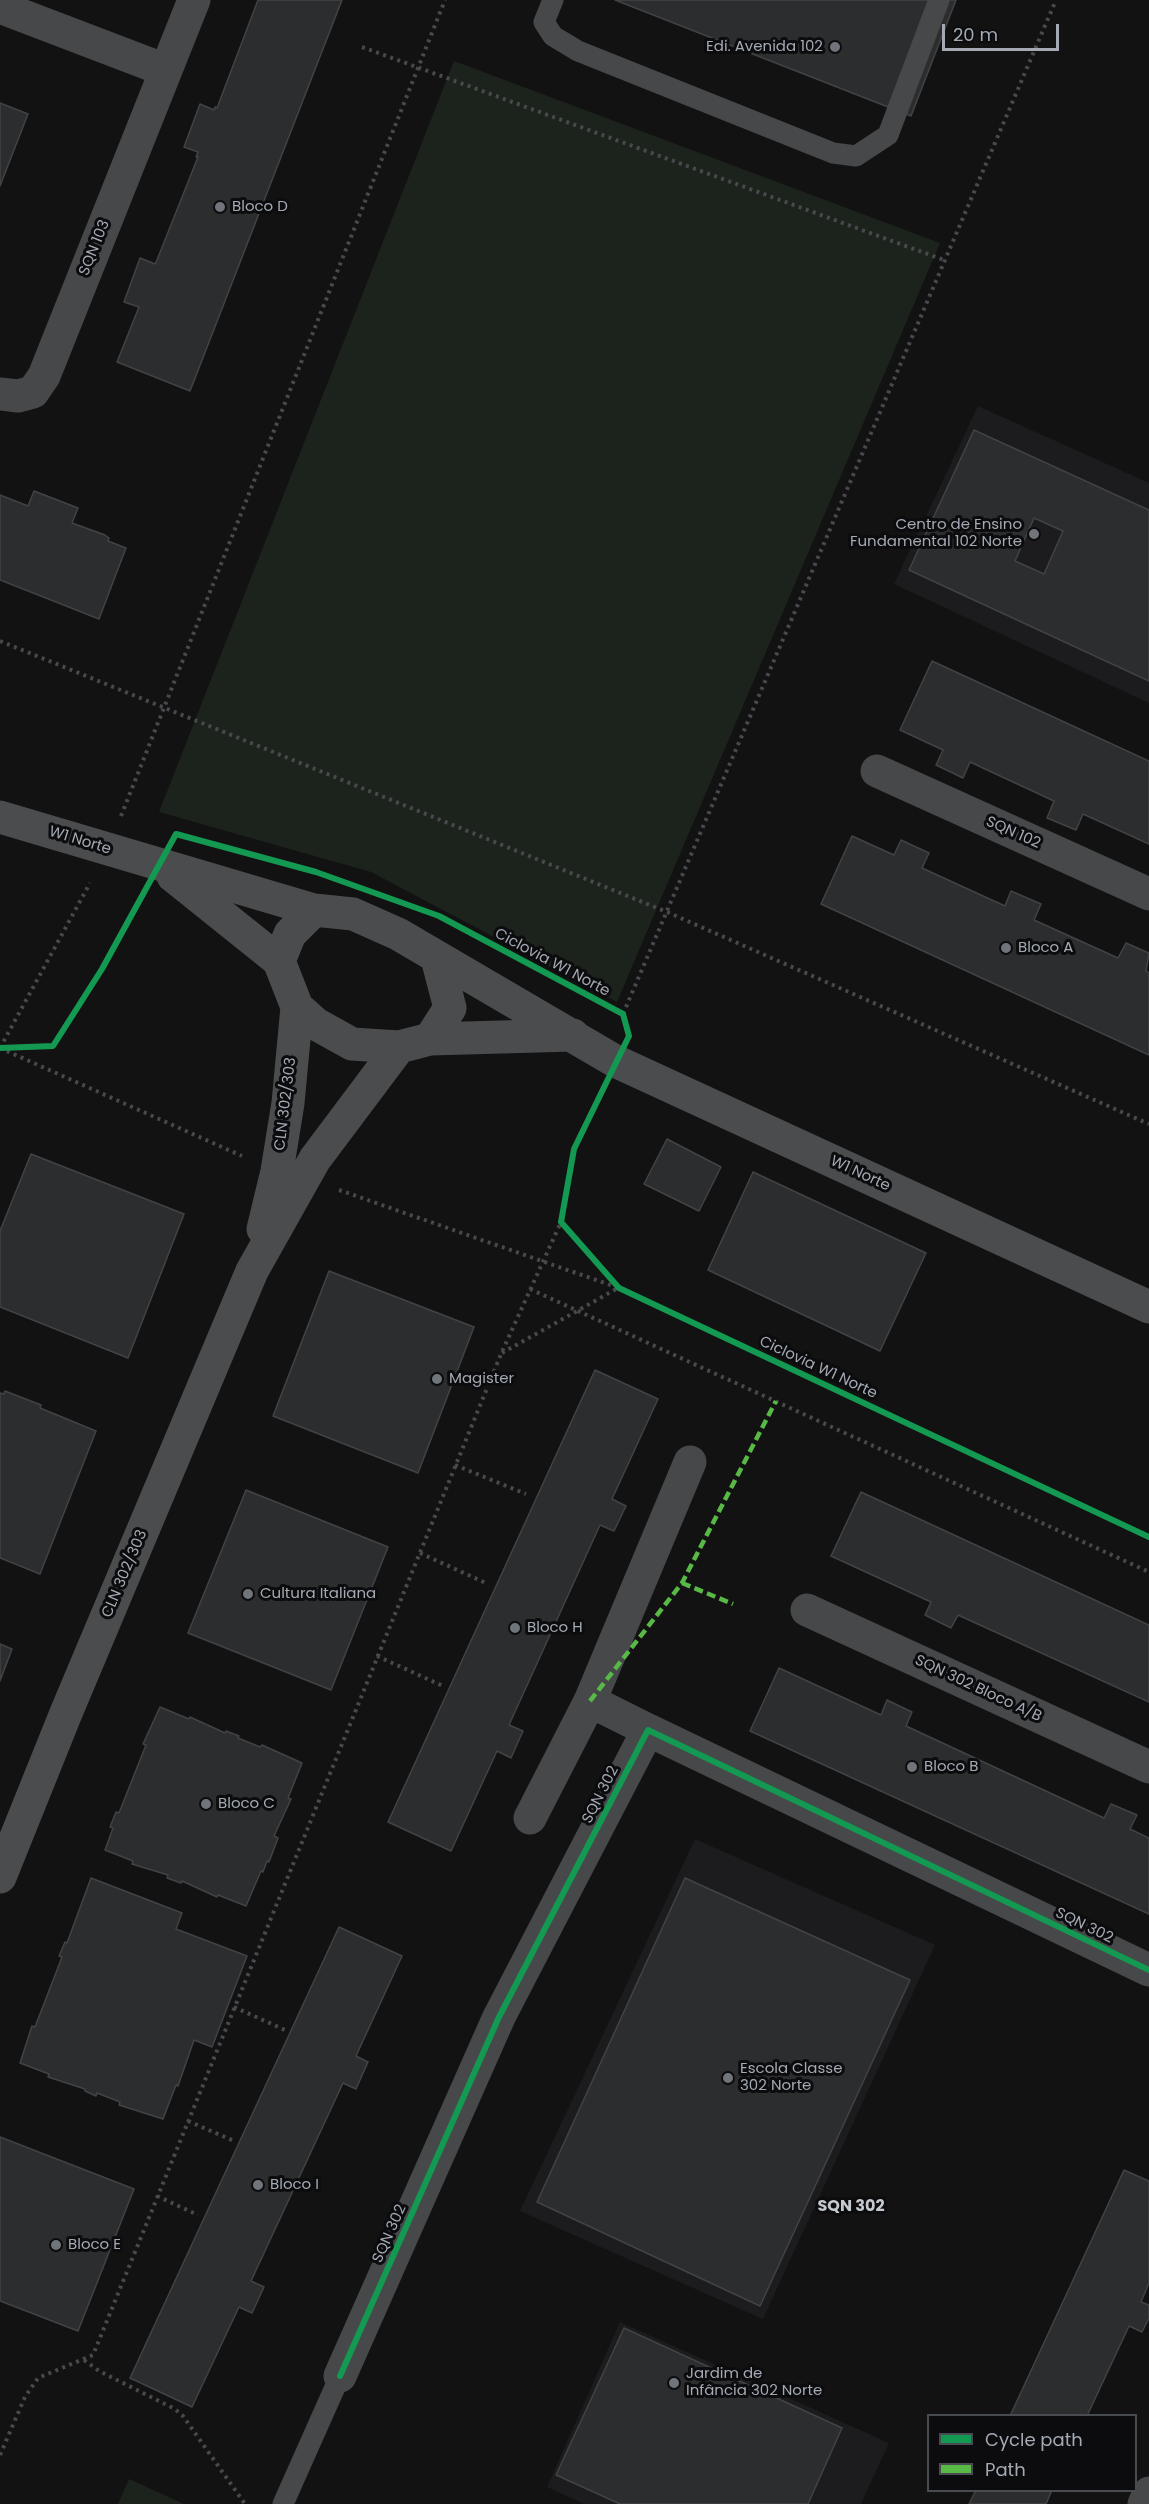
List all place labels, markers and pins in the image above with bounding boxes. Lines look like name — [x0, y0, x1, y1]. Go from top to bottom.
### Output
place label: Edi. Avenida 102 — [706, 38, 823, 56]
marker: Edi. Avenida 102 — [828, 40, 842, 54]
place label: Bloco D — [232, 198, 288, 216]
marker: Bloco D — [213, 200, 227, 214]
place label: Centro de Ensino Fundamental 102 Norte — [850, 516, 1022, 551]
marker: Centro de Ensino Fundamental 102 Norte — [1027, 527, 1041, 541]
place label: Bloco A — [1018, 939, 1073, 957]
marker: Bloco A — [999, 941, 1013, 955]
place label: Magister — [449, 1370, 514, 1388]
marker: Magister — [430, 1372, 444, 1386]
place label: Cultura Italiana — [260, 1585, 376, 1603]
marker: Cultura Italiana — [241, 1587, 255, 1601]
place label: Bloco H — [527, 1619, 583, 1637]
marker: Bloco H — [508, 1621, 522, 1635]
place label: Bloco B — [924, 1758, 978, 1776]
marker: Bloco B — [905, 1760, 919, 1774]
place label: Bloco C — [218, 1795, 275, 1813]
marker: Bloco C — [199, 1797, 213, 1811]
place label: Escola Classe 302 Norte — [740, 2060, 842, 2095]
marker: Escola Classe 302 Norte — [721, 2071, 735, 2085]
place label: Bloco I — [270, 2176, 319, 2194]
marker: Bloco I — [251, 2178, 265, 2192]
place label: Bloco E — [68, 2236, 121, 2254]
marker: Bloco E — [49, 2238, 63, 2252]
place label: Jardim de Infância 302 Norte — [686, 2365, 822, 2400]
marker: Jardim de Infância 302 Norte — [667, 2376, 681, 2390]

